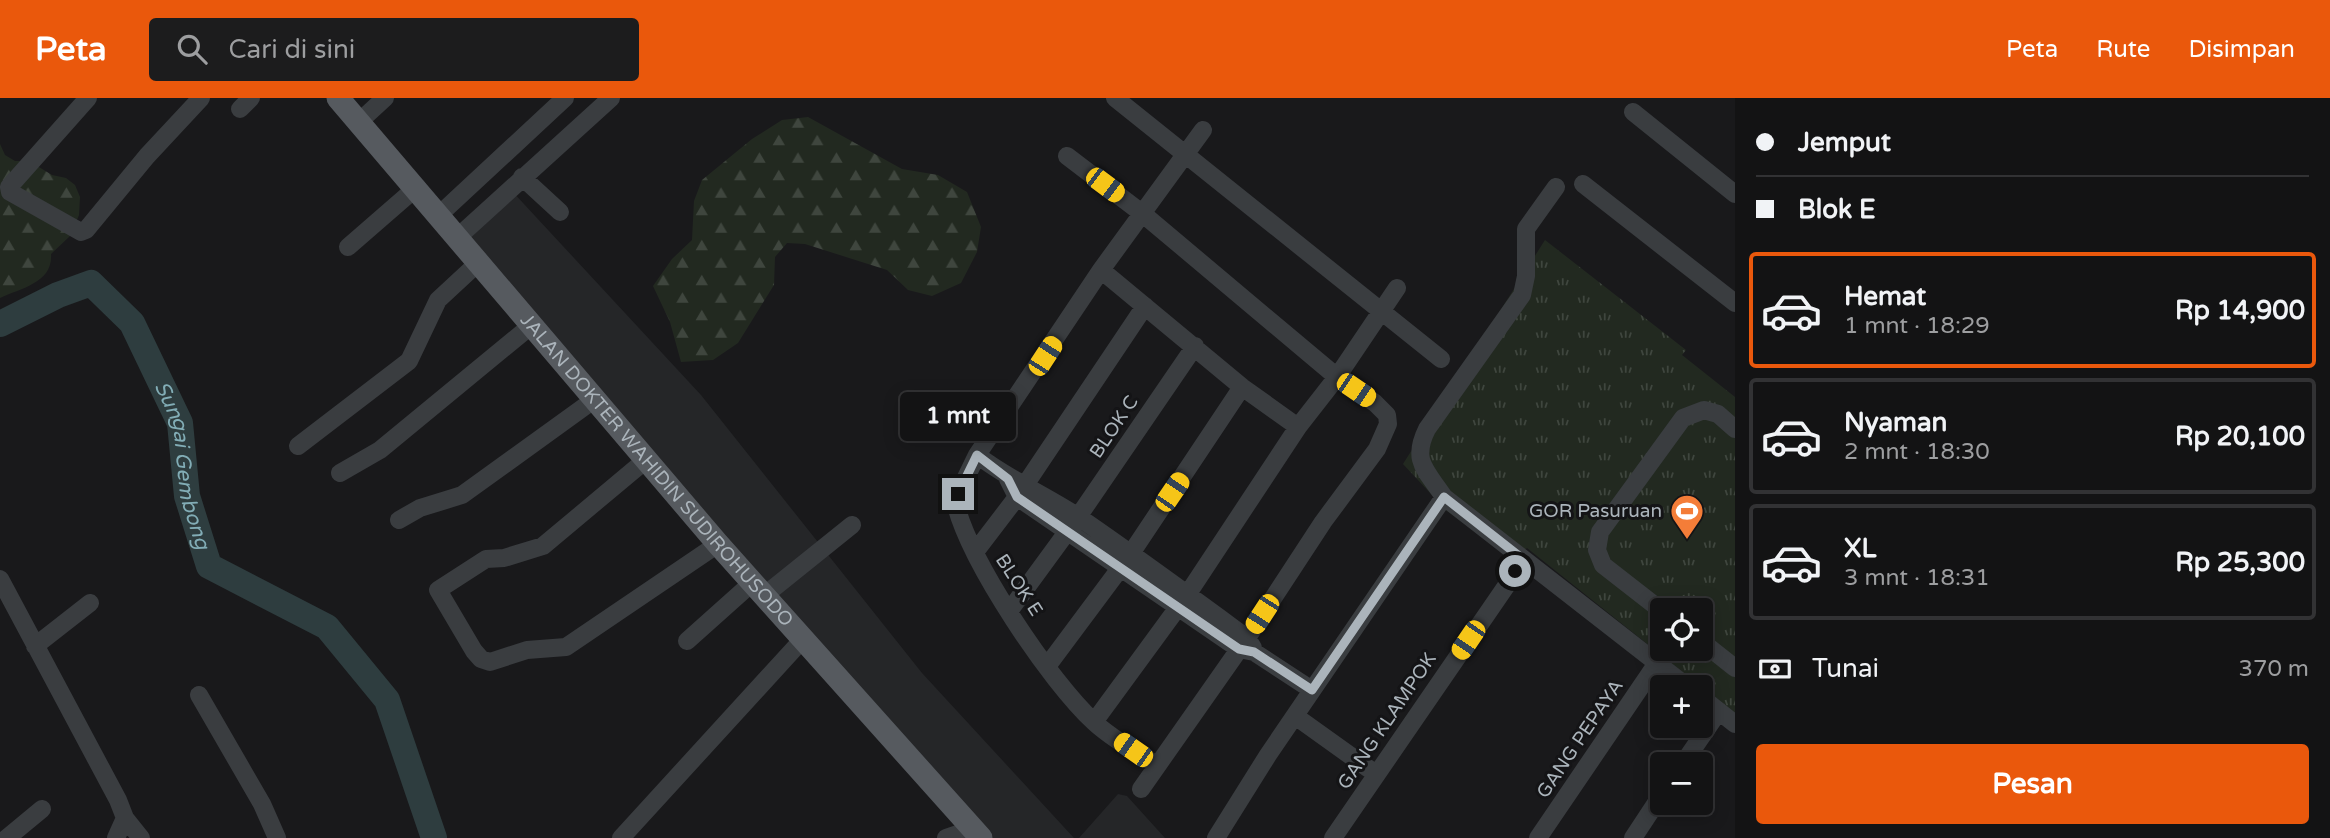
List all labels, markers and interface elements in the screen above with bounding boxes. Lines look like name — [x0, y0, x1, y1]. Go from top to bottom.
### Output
search box — [149, 18, 639, 81]
text: Peta — [35, 30, 107, 69]
icon: search — [173, 30, 211, 68]
text: Cari di sini — [229, 34, 355, 65]
text: Peta — [2006, 35, 2058, 64]
text: Rute — [2096, 35, 2150, 64]
text: Disimpan — [2188, 35, 2295, 64]
text: Jemput — [1798, 127, 1891, 158]
car — [1082, 164, 1129, 206]
text: Blok E — [1798, 194, 1876, 225]
icon: car — [1760, 279, 1823, 342]
text: Hemat — [1844, 281, 1926, 312]
text: Rp 14,900 — [2175, 295, 2305, 326]
street label: JALAN DOKTER WAHIDIN SUDIROHUSODO — [516, 309, 798, 631]
text: 1 mnt · 18:29 — [1844, 312, 1990, 340]
car — [1025, 333, 1066, 379]
car — [1333, 370, 1380, 410]
water label: Sungai Gembong — [149, 377, 216, 554]
callout: 1 mnt — [900, 392, 1016, 442]
street label: BLOK C — [1085, 392, 1143, 462]
text: 1 mnt — [926, 402, 990, 430]
icon: car — [1760, 405, 1823, 468]
text: Nyaman — [1844, 407, 1947, 438]
text: Rp 20,100 — [2175, 421, 2305, 452]
text: 2 mnt · 18:30 — [1844, 438, 1990, 466]
car — [1152, 469, 1193, 515]
route end — [942, 478, 974, 510]
sports icon: GOR Pasuruan — [1668, 492, 1706, 541]
place label: GOR Pasuruan — [1529, 500, 1662, 522]
icon: car — [1760, 531, 1823, 594]
text: XL — [1844, 533, 1876, 564]
text: Rp 25,300 — [2175, 547, 2305, 578]
street label: BLOK E — [991, 550, 1047, 620]
route start — [1499, 555, 1531, 587]
text: 3 mnt · 18:31 — [1844, 564, 1990, 592]
car — [1242, 591, 1283, 637]
map controls — [1650, 598, 1713, 815]
button: locate — [1650, 598, 1713, 661]
car — [1448, 617, 1489, 663]
street label: GANG KLAMPOK — [1333, 648, 1441, 793]
icon: cash — [1756, 650, 1794, 688]
text: Tunai — [1812, 653, 1879, 684]
text: 370 m — [2239, 655, 2309, 683]
button: + — [1650, 675, 1713, 738]
street label: GANG PEPAYA — [1532, 676, 1628, 802]
car — [1110, 729, 1157, 771]
button: Pesan — [1756, 744, 2309, 824]
button: − — [1650, 752, 1713, 815]

